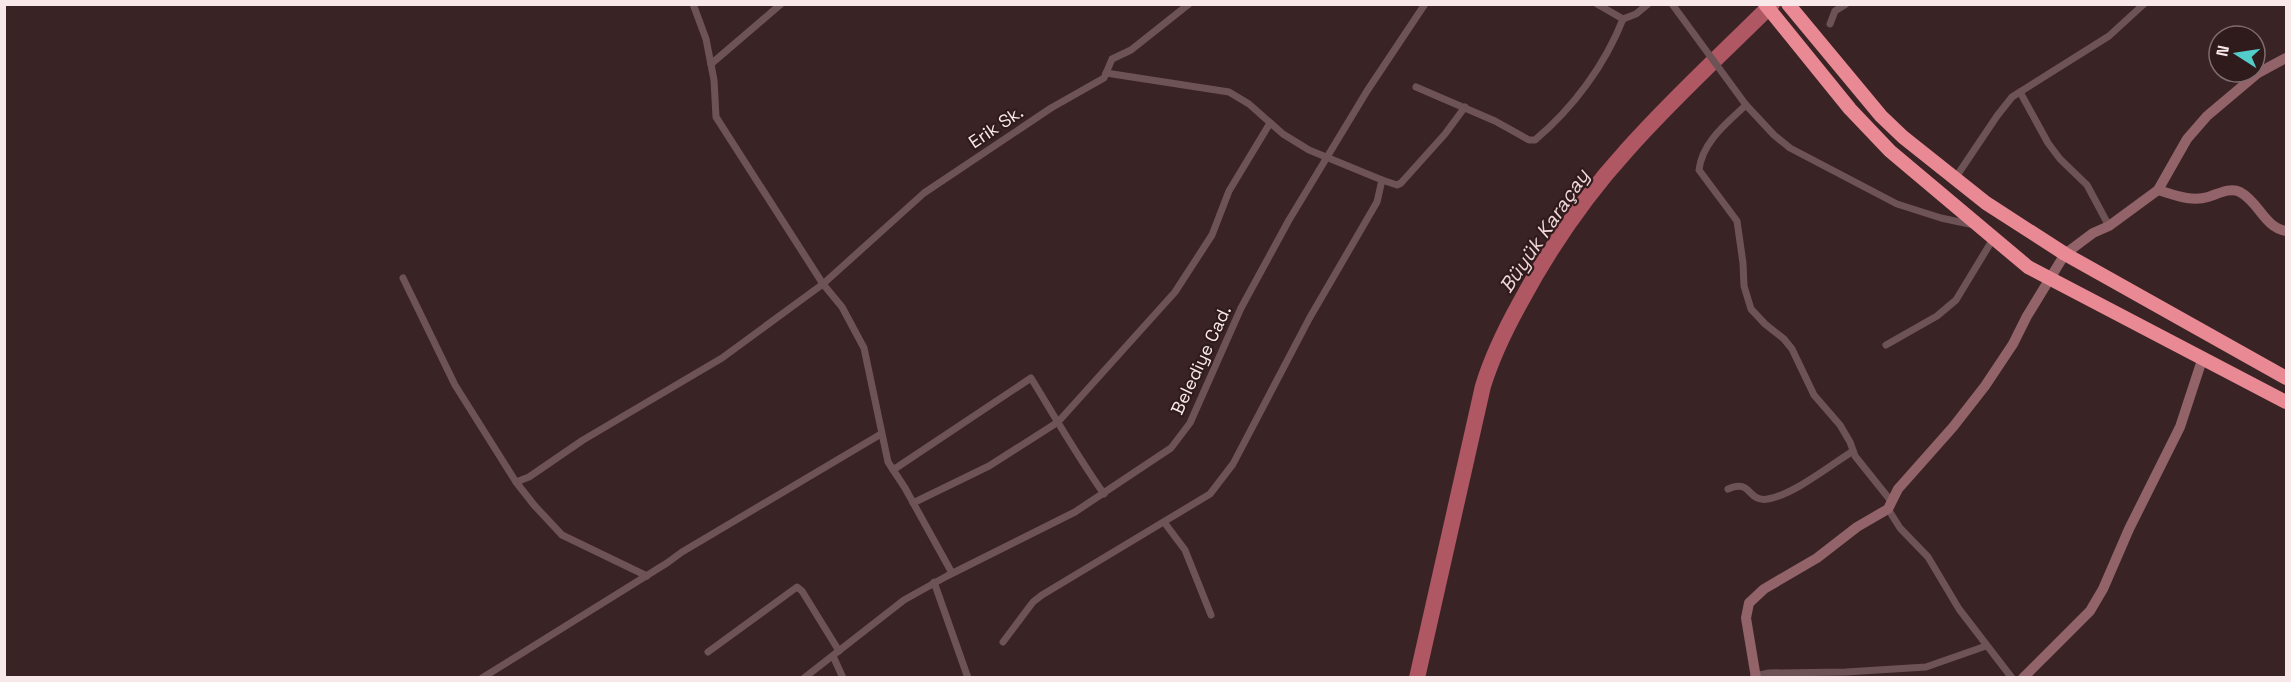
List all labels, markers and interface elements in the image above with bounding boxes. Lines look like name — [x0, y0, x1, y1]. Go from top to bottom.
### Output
north arrow — [2207, 24, 2267, 84]
text: N — [2211, 44, 2234, 58]
street label: Erik Sk. — [964, 100, 1027, 153]
water label: Büyük Karaçay — [1493, 163, 1596, 298]
street label: Belediye Cad. — [1165, 302, 1236, 418]

